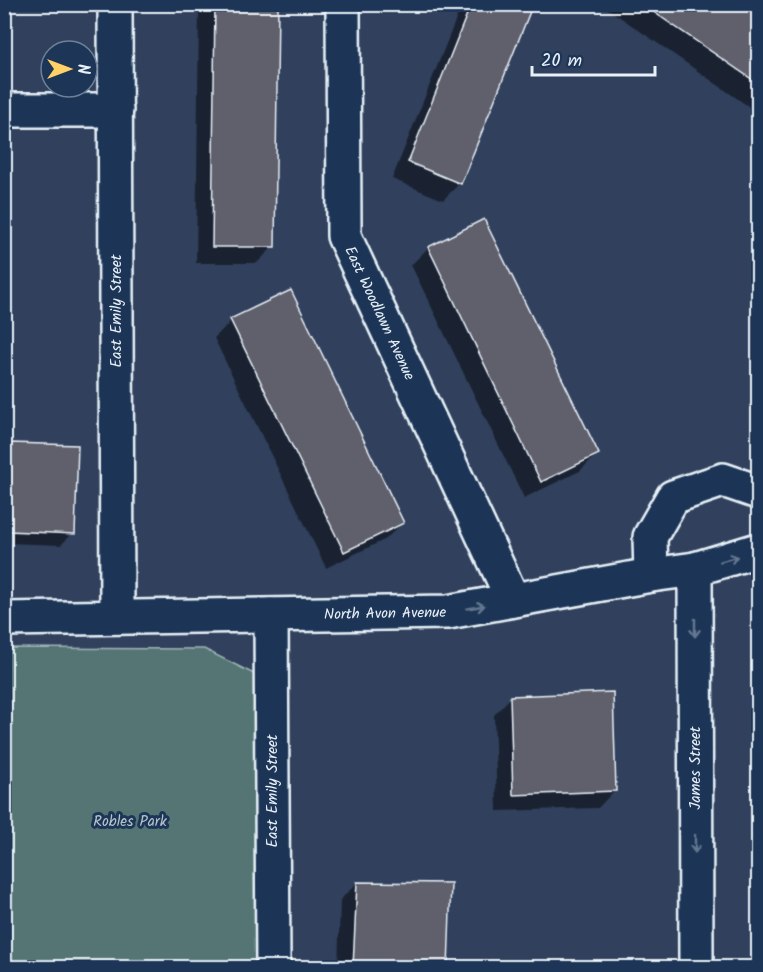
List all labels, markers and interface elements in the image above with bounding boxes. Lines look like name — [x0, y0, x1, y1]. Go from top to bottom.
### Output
north arrow — [39, 39, 99, 99]
scale bar — [532, 39, 655, 77]
text: 20 m — [541, 47, 582, 76]
text: N — [70, 64, 95, 74]
street label: East Woodlawn Avenue — [337, 242, 421, 385]
street label: East Emily Street — [105, 254, 129, 368]
one-way arrow — [719, 553, 738, 564]
street label: North Avon Avenue — [324, 601, 447, 627]
one-way arrow — [465, 601, 485, 612]
one-way arrow — [689, 617, 701, 637]
street label: James Street — [684, 726, 708, 810]
street label: East Emily Street — [261, 734, 285, 848]
park label: Robles Park — [93, 810, 168, 834]
one-way arrow — [689, 833, 701, 853]

